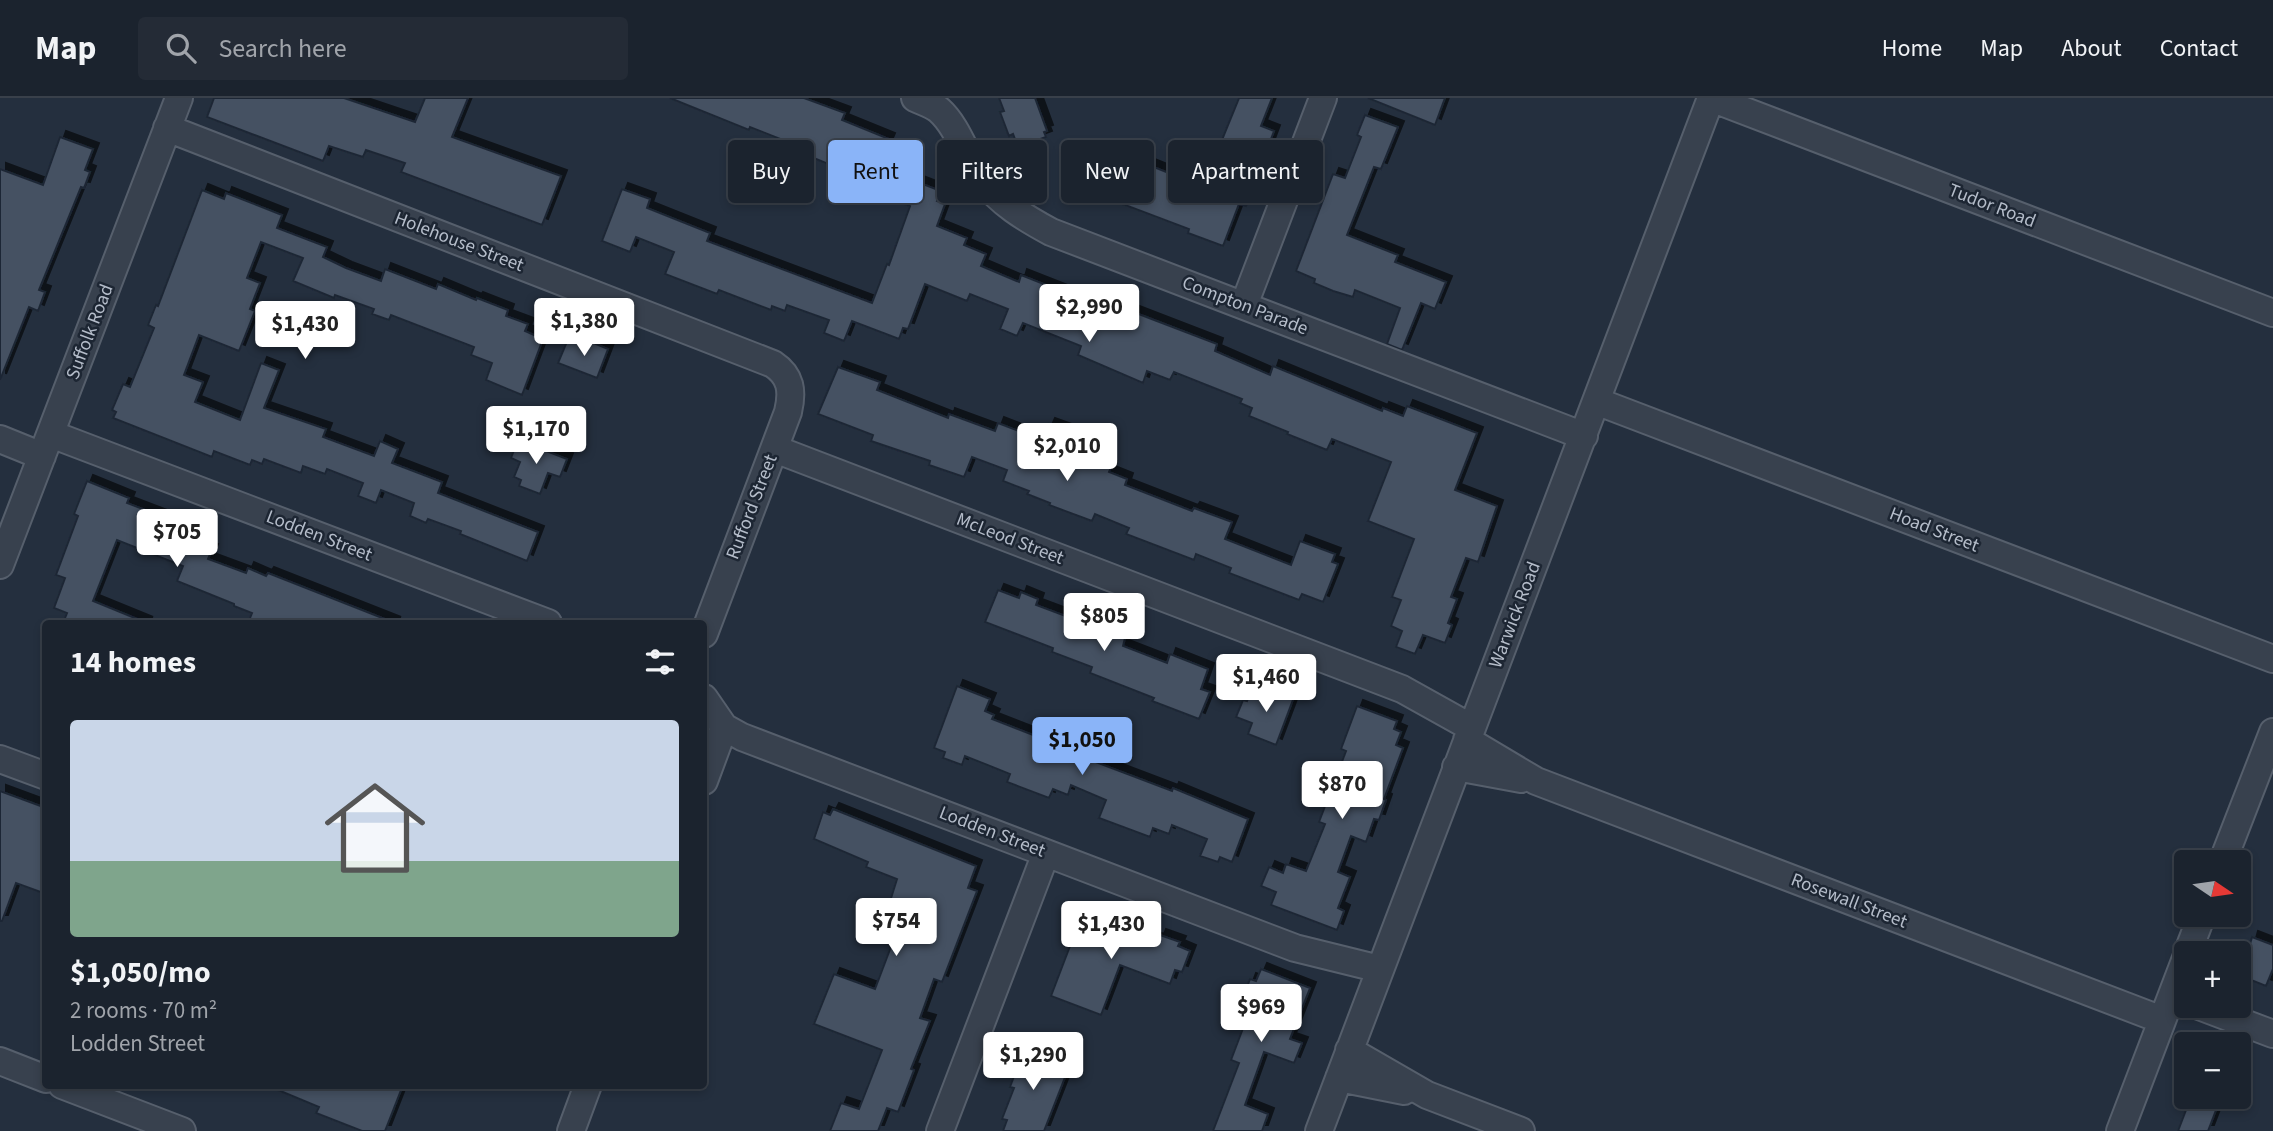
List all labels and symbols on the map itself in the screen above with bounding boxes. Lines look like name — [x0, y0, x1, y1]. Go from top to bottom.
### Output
street label: Tudor Road — [1944, 177, 2040, 235]
street label: Holehouse Street — [390, 205, 528, 279]
street label: Compton Parade — [1178, 270, 1312, 342]
street label: Suffolk Road — [59, 280, 121, 384]
pin: $2,990 — [1032, 285, 1146, 344]
pin: $1,380 — [527, 299, 641, 358]
pin: $1,430 — [248, 302, 362, 361]
pin: $1,170 — [479, 406, 593, 466]
pin: $2,010 — [1010, 424, 1124, 483]
street label: Rufford Street — [720, 450, 785, 563]
street label: Hoad Street — [1885, 501, 1983, 560]
street label: Lodden Street — [262, 503, 376, 569]
street label: McLeod Street — [952, 506, 1068, 572]
pin: $705 — [136, 510, 218, 569]
street label: Warwick Road — [1482, 558, 1548, 672]
pin: $805 — [1063, 594, 1145, 653]
pin: $1,460 — [1209, 654, 1323, 714]
pin: $1,050 — [1025, 718, 1139, 777]
pin: $870 — [1301, 762, 1383, 821]
street label: Lodden Street — [935, 799, 1049, 865]
north arrow — [2174, 850, 2250, 928]
street label: Rosewall Street — [1787, 866, 1912, 936]
pin: $754 — [855, 898, 937, 958]
pin: $1,430 — [1054, 902, 1168, 961]
pin: $969 — [1220, 984, 1302, 1044]
pin: $1,290 — [976, 1032, 1090, 1092]

